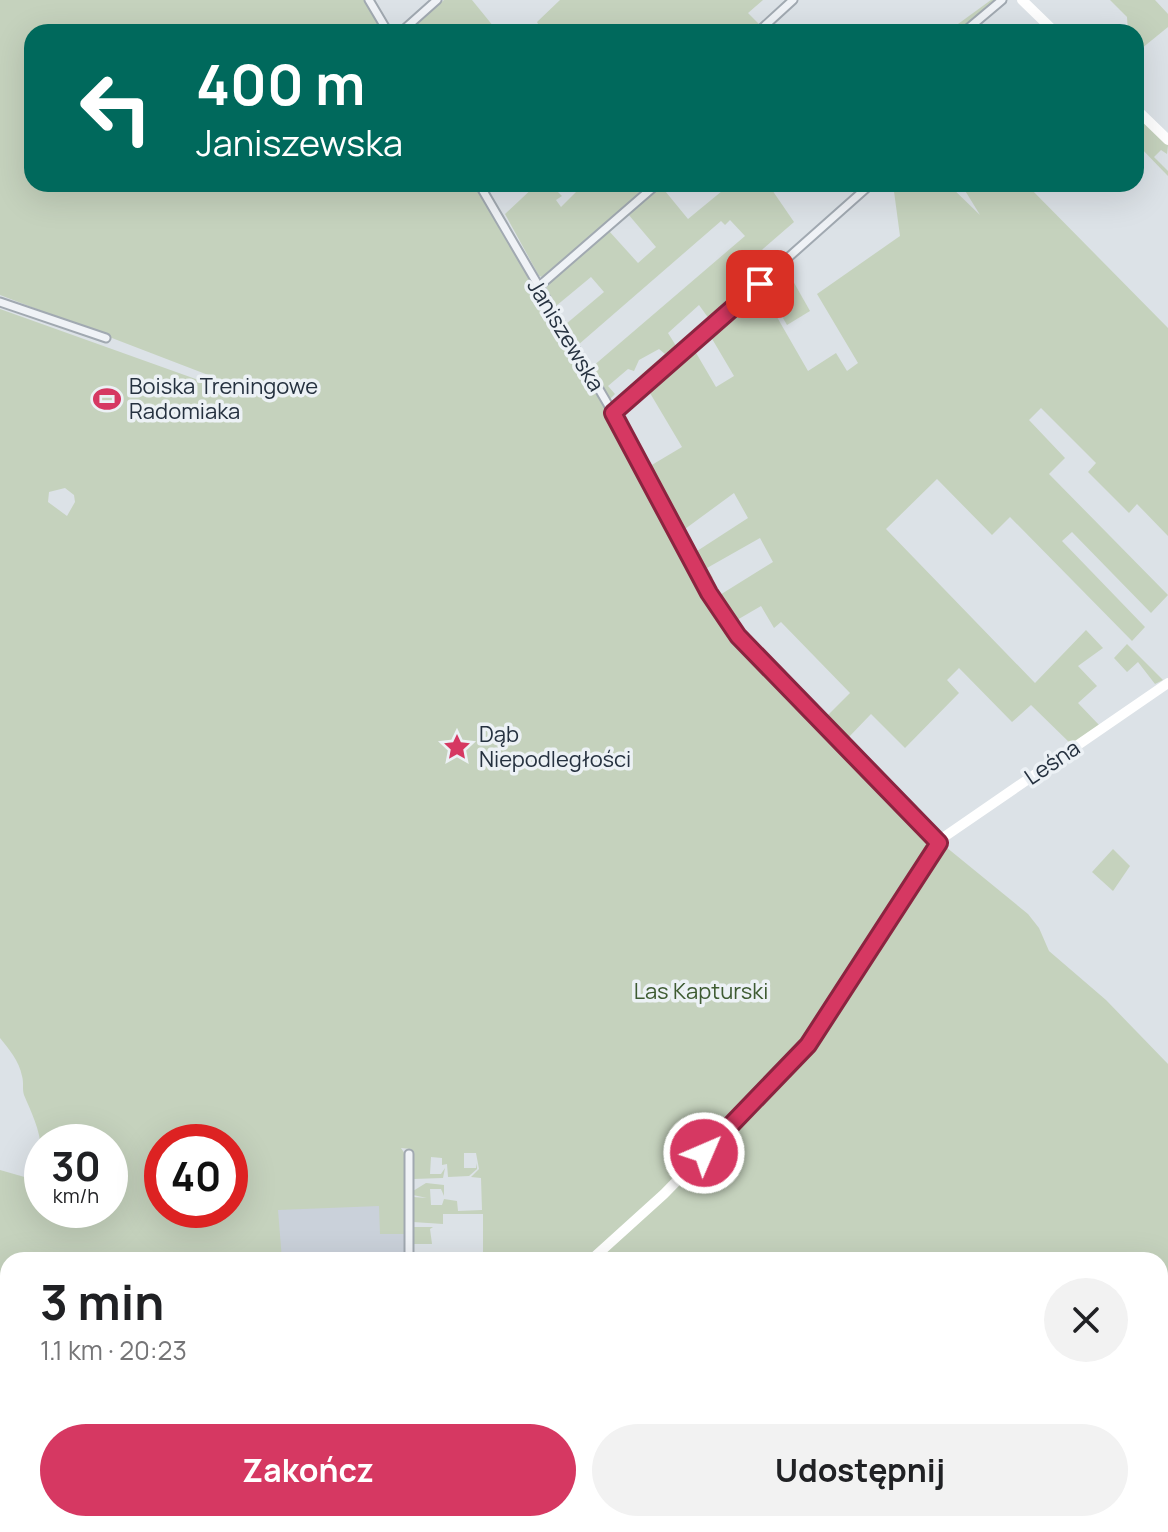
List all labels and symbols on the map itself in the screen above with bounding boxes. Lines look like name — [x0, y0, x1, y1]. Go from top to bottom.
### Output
pin — [726, 250, 794, 318]
street label: Janiszewska — [521, 273, 611, 397]
place label: Boiska Treningowe Radomiaka — [129, 371, 318, 426]
sports icon: Boiska Treningowe Radomiaka — [92, 384, 122, 414]
place label: Dąb Niepodległości — [479, 719, 631, 774]
place icon: Dąb Niepodległości — [442, 732, 472, 762]
street label: Leśna — [1018, 733, 1086, 791]
park label: Las Kapturski — [634, 976, 768, 1006]
position arrow — [662, 1111, 746, 1195]
speed limit sign: 40 — [144, 1124, 248, 1228]

